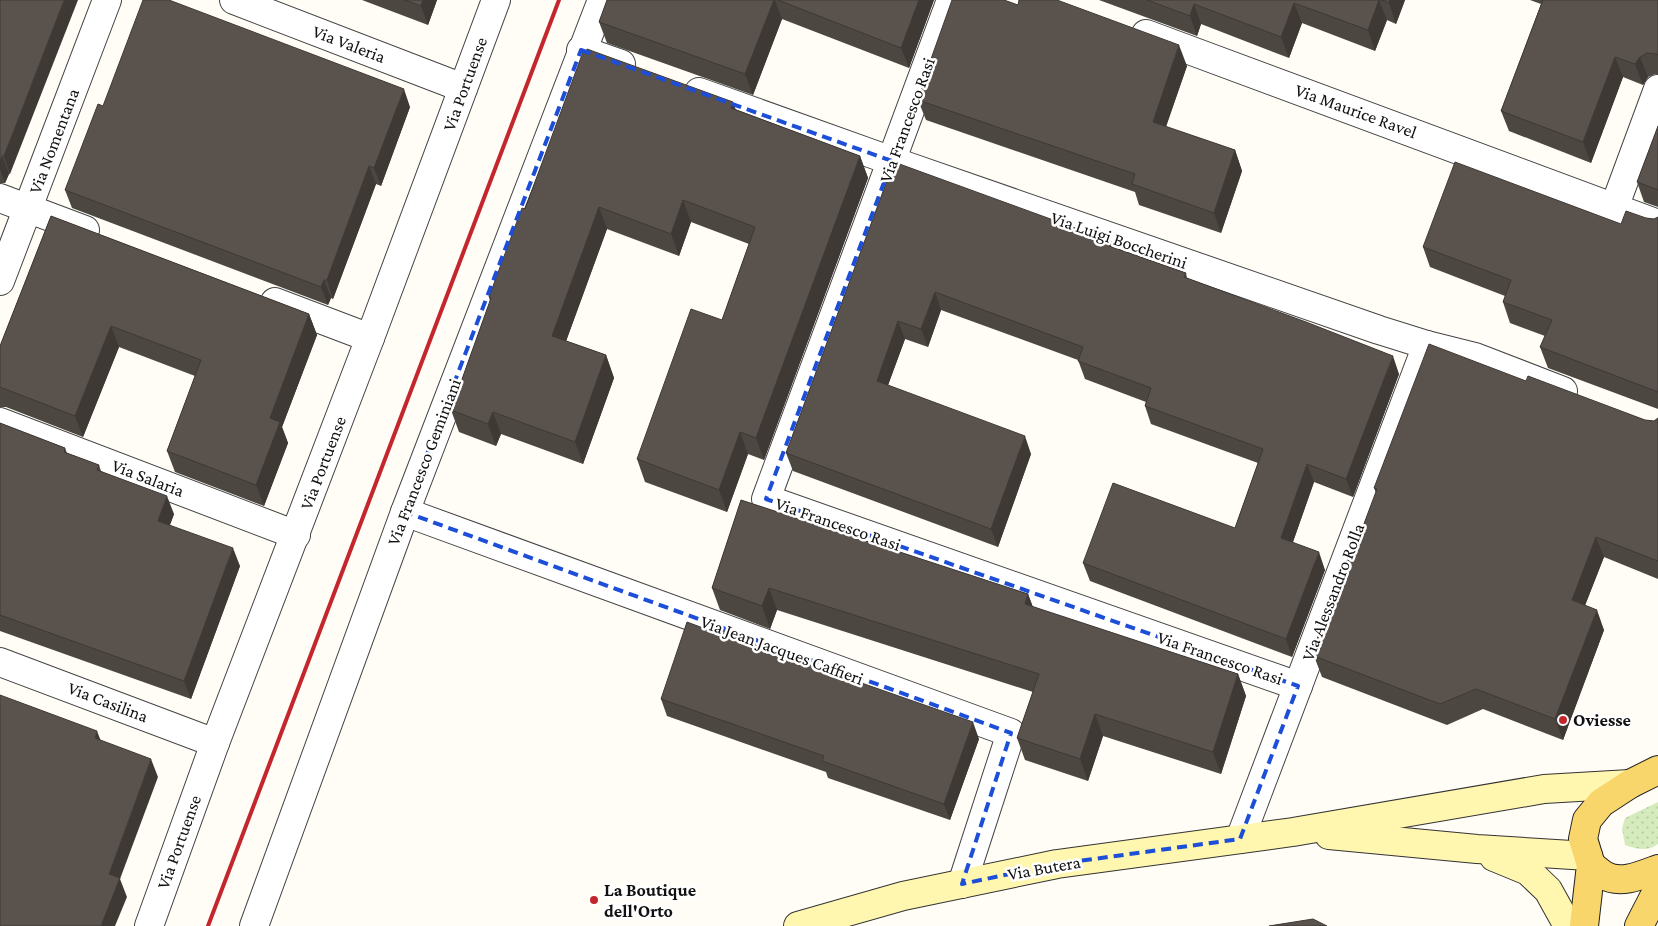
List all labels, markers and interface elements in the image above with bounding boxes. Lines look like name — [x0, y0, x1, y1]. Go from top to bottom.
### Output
street label: Via Valeria — [310, 21, 388, 67]
street label: Via Portuense — [439, 34, 491, 134]
street label: Via Francesco Rasi — [875, 55, 939, 185]
street label: Via Maurice Ravel — [1292, 80, 1420, 142]
street label: Via Nomentana — [25, 85, 83, 197]
street label: Via Luigi Boccherini — [1048, 207, 1190, 273]
street label: Via Francesco Geminiani — [383, 376, 465, 548]
street label: Via Portuense — [296, 413, 350, 513]
street label: Via Salaria — [109, 455, 187, 501]
street label: Via Francesco Rasi — [773, 493, 904, 555]
street label: Via Alessandro Rolla — [1298, 520, 1368, 664]
street label: Via Jean Jacques Caffieri — [698, 611, 866, 689]
street label: Via Francesco Rasi — [1155, 627, 1286, 689]
street label: Via Casilina — [65, 678, 151, 726]
place label: Oviesse — [1573, 710, 1631, 730]
marker: Oviesse — [1557, 714, 1569, 726]
street label: Via Portuense — [153, 792, 205, 892]
street label: Via Butera — [1006, 852, 1082, 884]
place label: La Boutique dell'Orto — [604, 880, 696, 921]
marker: La Boutique dell'Orto — [588, 894, 600, 906]

